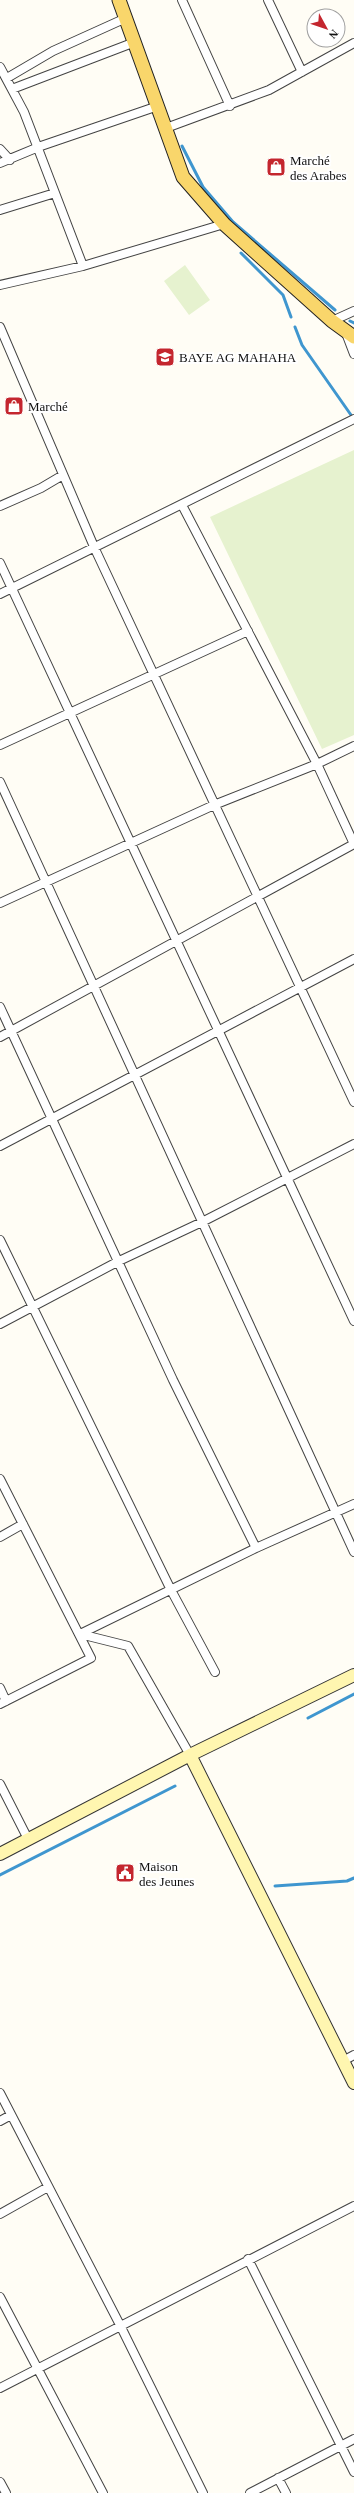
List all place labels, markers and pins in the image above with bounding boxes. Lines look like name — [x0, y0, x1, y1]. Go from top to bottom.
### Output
place label: Marché des Arabes — [290, 153, 347, 183]
shop icon: Marché des Arabes — [265, 156, 287, 178]
school or university icon: BAYE AG MAHAHA — [154, 346, 176, 368]
place label: BAYE AG MAHAHA — [179, 350, 297, 365]
shop icon: Marché — [3, 395, 25, 417]
place label: Marché — [28, 399, 68, 414]
place label: Maison des Jeunes — [139, 1859, 194, 1889]
public building icon: Maison des Jeunes — [114, 1862, 136, 1884]

